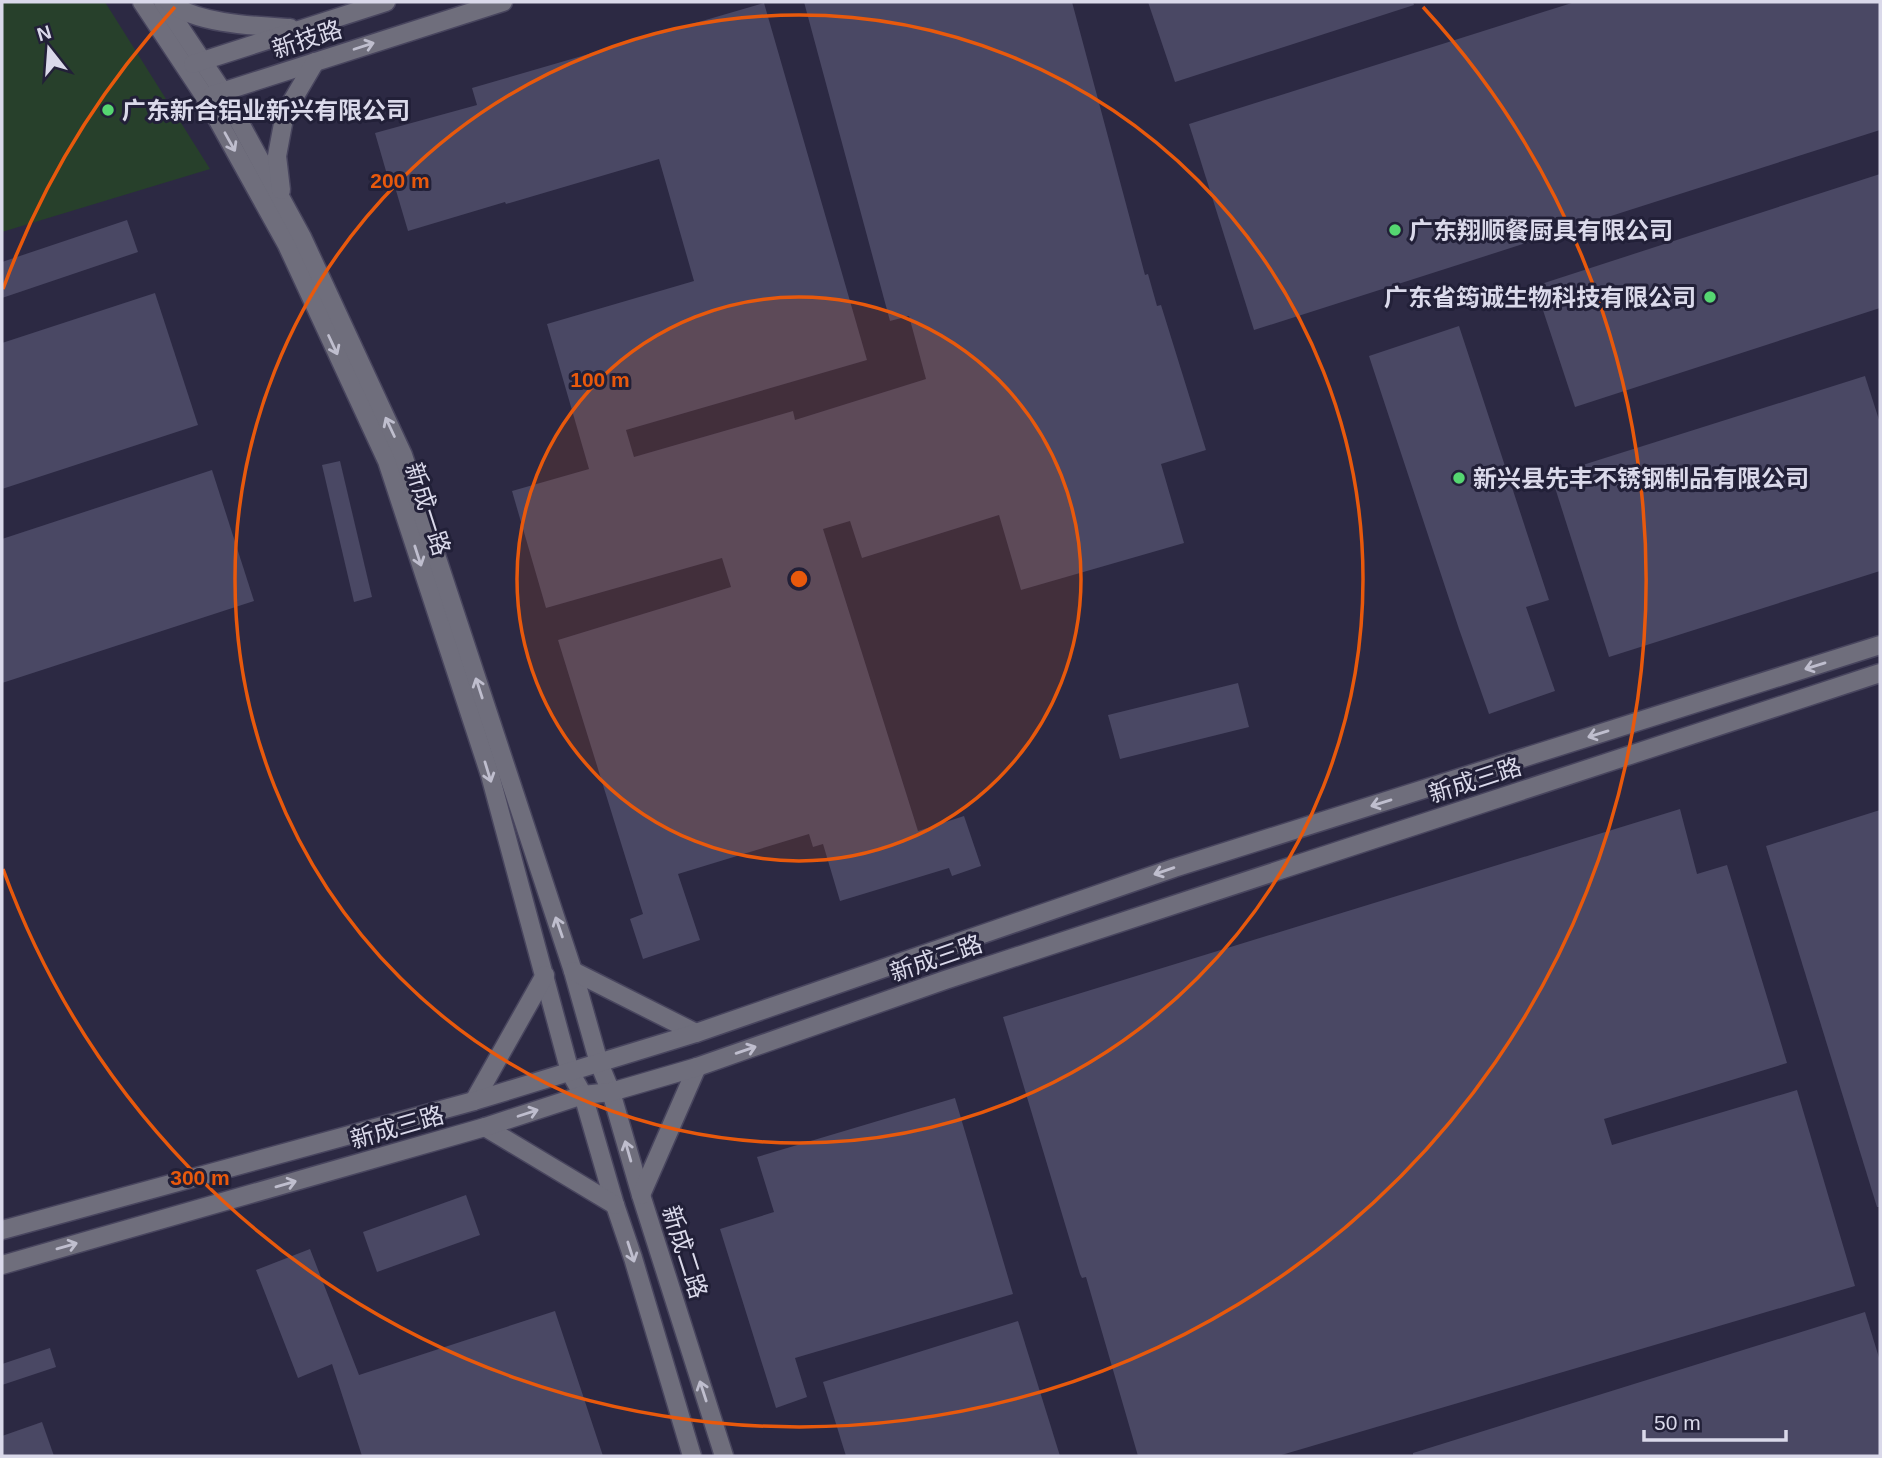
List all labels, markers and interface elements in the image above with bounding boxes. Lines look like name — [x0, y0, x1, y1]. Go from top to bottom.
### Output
north arrow — [14, 14, 84, 84]
street label: 新技路 — [269, 15, 345, 63]
text: N — [35, 21, 54, 45]
one-way arrow — [352, 39, 374, 52]
place label: 广东新合铝业新兴有限公司 — [122, 97, 410, 124]
marker: 广东新合铝业新兴有限公司 — [100, 102, 116, 118]
one-way arrow — [223, 132, 237, 152]
text: 200 m — [370, 169, 430, 192]
place label: 广东翔顺餐厨具有限公司 — [1409, 217, 1673, 244]
marker: 广东翔顺餐厨具有限公司 — [1387, 222, 1403, 238]
place label: 广东省筠诚生物科技有限公司 — [1384, 284, 1696, 311]
marker: 广东省筠诚生物科技有限公司 — [1702, 289, 1718, 305]
one-way arrow — [327, 334, 340, 355]
text: 100 m — [570, 368, 630, 391]
one-way arrow — [382, 416, 395, 437]
street label: 新成一路 — [400, 459, 456, 559]
place label: 新兴县先丰不锈钢制品有限公司 — [1473, 465, 1809, 492]
marker: 新兴县先丰不锈钢制品有限公司 — [1451, 470, 1467, 486]
one-way arrow — [413, 544, 425, 566]
centre of rings — [787, 567, 811, 591]
one-way arrow — [1804, 660, 1826, 673]
one-way arrow — [472, 677, 485, 699]
one-way arrow — [1587, 729, 1609, 742]
street label: 新成三路 — [1425, 752, 1525, 808]
one-way arrow — [483, 761, 496, 783]
one-way arrow — [1371, 797, 1393, 810]
one-way arrow — [1154, 866, 1176, 878]
one-way arrow — [552, 916, 565, 938]
street label: 新成三路 — [886, 930, 986, 986]
one-way arrow — [735, 1042, 756, 1055]
street label: 新成三路 — [347, 1101, 447, 1153]
one-way arrow — [517, 1106, 539, 1119]
one-way arrow — [621, 1140, 634, 1162]
text: 300 m — [170, 1166, 230, 1189]
one-way arrow — [274, 1177, 297, 1190]
street label: 新成二路 — [657, 1202, 713, 1302]
one-way arrow — [56, 1239, 78, 1252]
one-way arrow — [626, 1241, 638, 1263]
one-way arrow — [696, 1380, 709, 1402]
scale bar — [1644, 1398, 1786, 1442]
text: 50 m — [1654, 1411, 1701, 1434]

